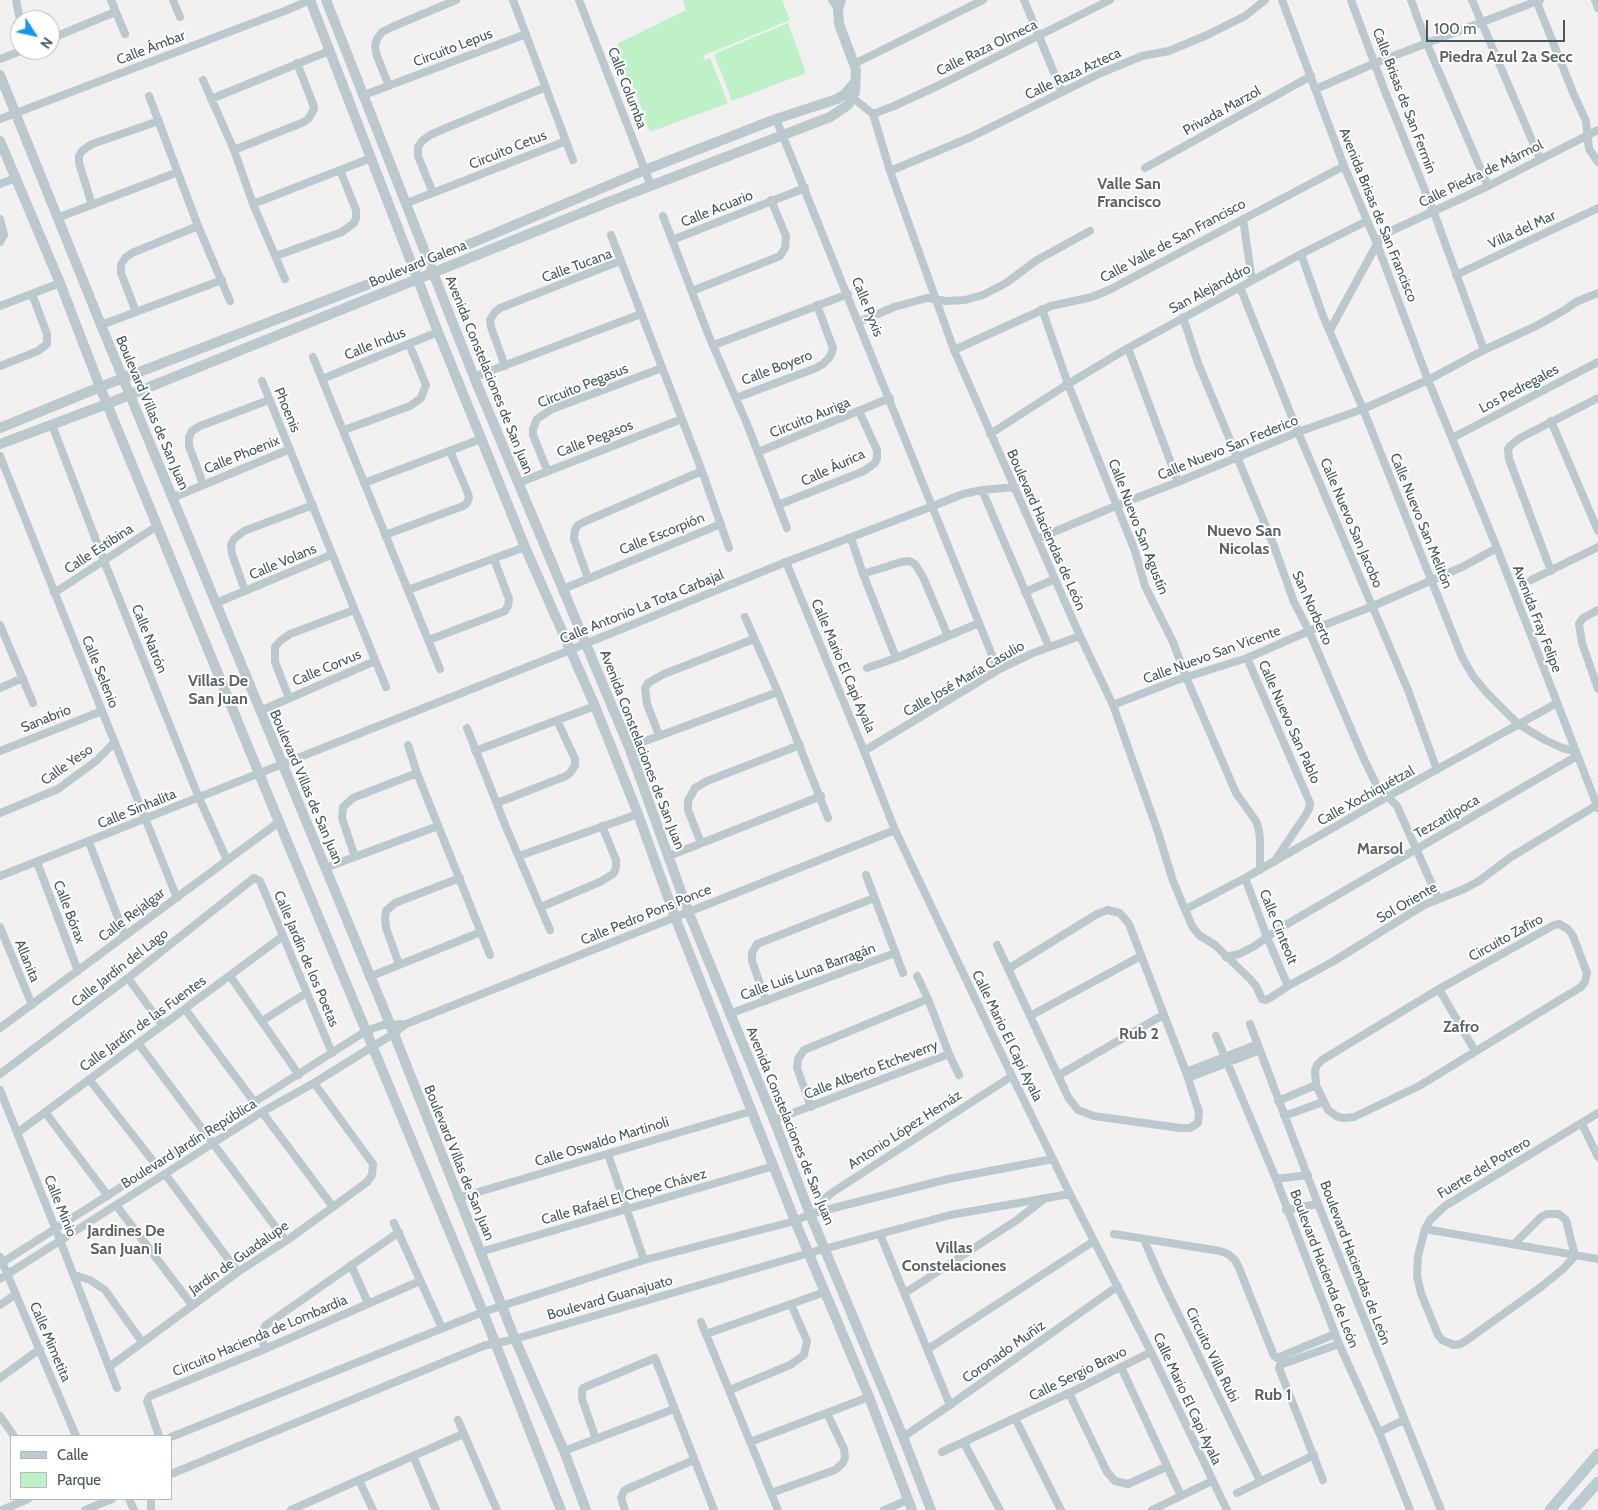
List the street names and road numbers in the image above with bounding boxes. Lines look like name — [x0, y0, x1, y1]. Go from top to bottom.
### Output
street label: Calle Raza Olmeca — [934, 16, 1040, 80]
street label: Circuito Lepus — [411, 25, 495, 71]
street label: Calle Brisas de San Fermín — [1368, 26, 1440, 176]
street label: Calle Ámbar — [114, 27, 188, 69]
street label: Calle Raza Azteca — [1022, 44, 1124, 104]
street label: Calle Columba — [604, 45, 650, 131]
street label: Privada Marzol — [1180, 83, 1264, 139]
street label: Avenida Brisas de San Francisco — [1335, 126, 1421, 304]
street label: Circuito Cetus — [467, 127, 549, 173]
street label: Calle Piedra de Mármol — [1416, 137, 1546, 211]
street label: Calle Acuario — [679, 187, 755, 231]
street label: Calle Valle de San Francisco — [1097, 195, 1249, 287]
street label: Villa del Mar — [1486, 207, 1558, 253]
street label: Boulevard Galena — [367, 237, 469, 291]
street label: Calle Tucana — [540, 246, 614, 286]
street label: San Alejanddro — [1166, 261, 1254, 317]
street label: Avenida Constelaciones de San Juan — [441, 273, 537, 477]
street label: Calle Pyxis — [847, 275, 887, 339]
street label: Calle Indus — [342, 324, 408, 364]
street label: Boulevard Villas de San Juan — [112, 333, 192, 493]
street label: Calle Boyero — [739, 347, 815, 389]
street label: Circuito Pegasus — [535, 360, 631, 412]
street label: Los Pedregales — [1476, 361, 1562, 417]
street label: Phoenis — [270, 385, 304, 435]
street label: Circuito Auriga — [767, 394, 853, 442]
street label: Calle Nuevo San Federico — [1155, 412, 1301, 484]
street label: Calle Pegasos — [555, 417, 635, 461]
street label: Calle Phoenix — [202, 432, 282, 478]
street label: Calle Áurica — [798, 446, 868, 490]
street label: Boulevard Haciendas de León — [1003, 447, 1089, 613]
street label: Calle Nuevo San Melitón — [1386, 451, 1456, 591]
street label: Calle Nuevo San Jacobo — [1316, 456, 1386, 590]
street label: Calle Nuevo San Agustín — [1104, 457, 1172, 597]
street label: Calle Escorpión — [617, 509, 707, 559]
street label: Calle Estibina — [61, 521, 137, 577]
street label: Calle Volans — [247, 540, 319, 584]
street label: Avenida Fray Felipe — [1509, 563, 1565, 675]
street label: Calle Antonio La Tota Carbajal — [558, 566, 726, 648]
street label: San Norberto — [1288, 568, 1336, 648]
street label: Calle Mario El Capi Ayala — [807, 597, 879, 735]
street label: Calle Natrón — [128, 602, 170, 676]
street label: Calle Nuevo San Vicente — [1141, 622, 1283, 688]
street label: Calle Selenio — [78, 633, 122, 711]
street label: Calle José María Casulio — [900, 637, 1028, 721]
street label: Calle Corvus — [290, 646, 364, 690]
street label: Avenida Constelaciones de San Juan — [596, 648, 688, 852]
street label: Calle Nuevo San Pablo — [1254, 658, 1324, 786]
street label: Sanabrio — [19, 701, 73, 737]
street label: Boulevard Villas de San Juan — [266, 707, 346, 867]
street label: Calle Yeso — [38, 741, 96, 789]
street label: Calle Xochiquétzal — [1315, 762, 1417, 830]
street label: Calle Sinhalita — [95, 786, 179, 832]
street label: Tezcatilpoca — [1411, 792, 1483, 842]
street label: Calle Bórax — [49, 878, 89, 946]
street label: Sol Oriente — [1374, 879, 1440, 927]
street label: Calle Pedro Pons Ponce — [578, 881, 714, 949]
street label: Calle Rejalgar — [96, 885, 168, 945]
street label: Calle Cinteolt — [1255, 887, 1301, 967]
street label: Calle Jardín de los Poetas — [270, 888, 342, 1030]
street label: Circuito Zafiro — [1466, 911, 1546, 965]
street label: Calle Jardín del Lago — [68, 925, 172, 1011]
street label: Allanita — [11, 937, 43, 985]
street label: Calle Luis Luna Barragán — [738, 940, 878, 1004]
street label: Calle Mario El Capi Ayala — [968, 968, 1046, 1104]
street label: Calle Jardín de las Fuentes — [77, 973, 209, 1075]
street label: Avenida Constelaciones de San Juan — [742, 1024, 838, 1228]
street label: Calle Alberto Etcheverry — [802, 1037, 940, 1103]
street label: Boulevard Villas de San Juan — [420, 1083, 498, 1243]
street label: Antonio López Hernáz — [845, 1087, 965, 1173]
street label: Boulevard Jardín República — [118, 1096, 260, 1192]
street label: Calle Oswaldo Martinoli — [533, 1114, 671, 1170]
street label: Fuerte del Potrero — [1434, 1134, 1534, 1202]
street label: Calle Rafaél El Chepe Chávez — [539, 1165, 709, 1229]
street label: Calle Minio — [40, 1173, 80, 1239]
street label: Boulevard Haciendas de León — [1316, 1179, 1394, 1347]
street label: Boulevard Hacienda de León — [1286, 1187, 1362, 1351]
street label: Jardin de Guadalupe — [186, 1217, 292, 1299]
street label: Boulevard Guanajuato — [545, 1272, 675, 1324]
street label: Circuito Hacienda de Lombardia — [170, 1292, 350, 1380]
street label: Calle Mimetita — [26, 1300, 74, 1384]
street label: Circuito Villa Rubi — [1182, 1305, 1242, 1405]
street label: Coronado Muñiz — [959, 1317, 1049, 1387]
street label: Calle Mario El Capi Ayala — [1149, 1330, 1225, 1468]
street label: Calle Sergio Bravo — [1026, 1343, 1130, 1405]

